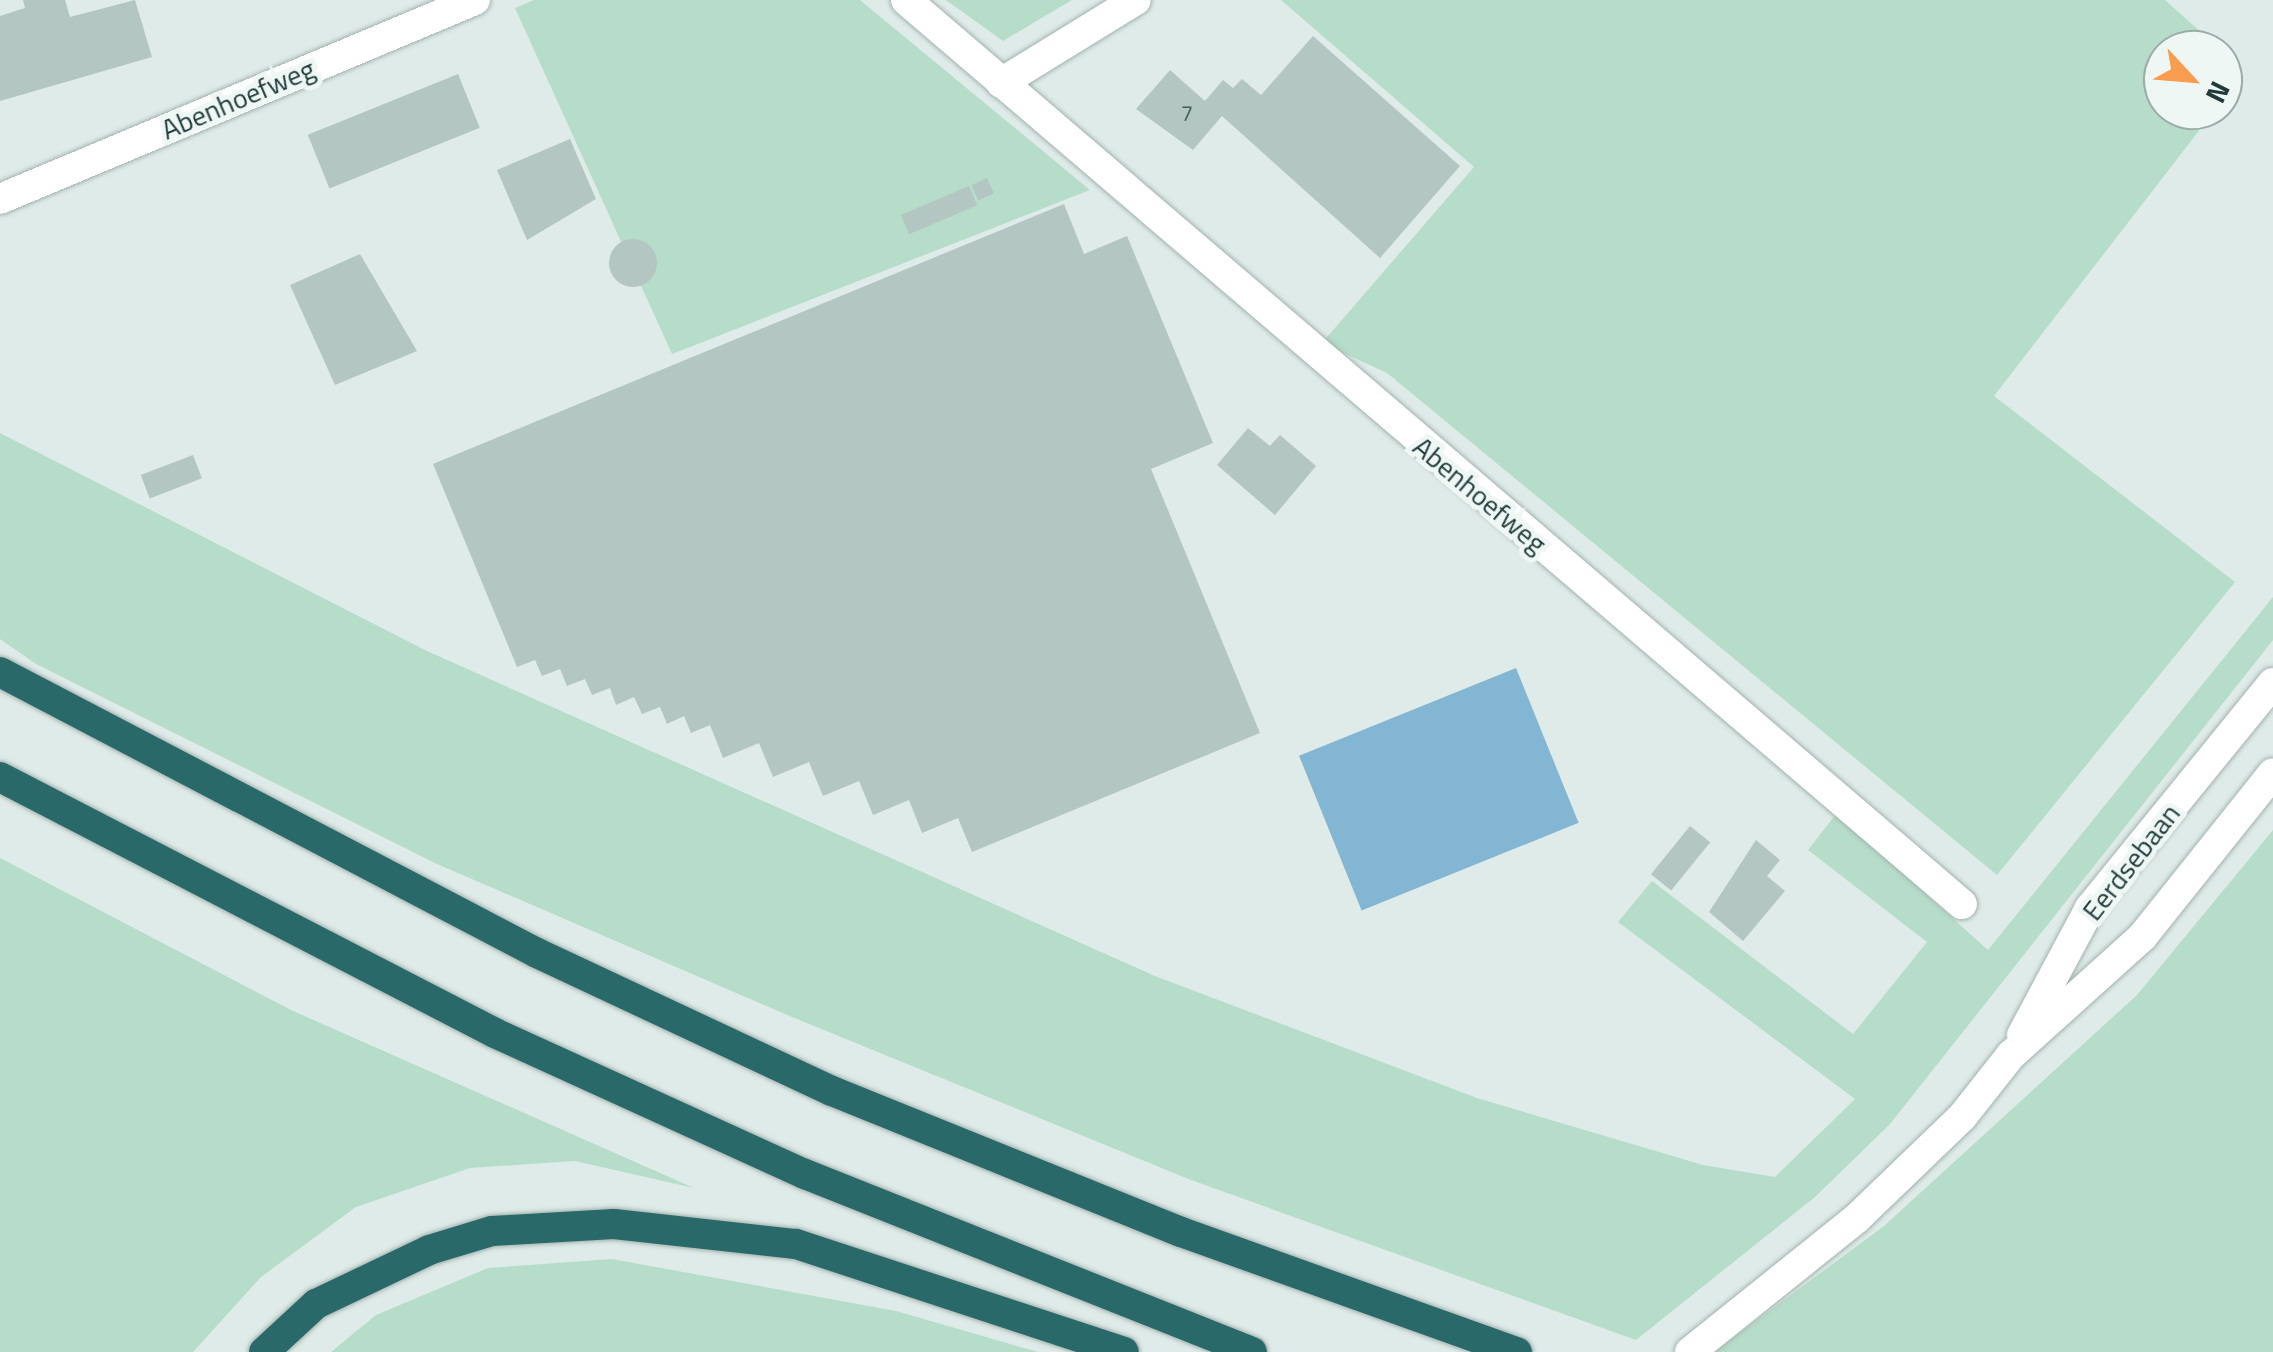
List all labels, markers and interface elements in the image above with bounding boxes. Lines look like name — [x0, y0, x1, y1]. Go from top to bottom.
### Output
north arrow — [2143, 30, 2243, 130]
street label: Abenhoefweg — [156, 52, 320, 146]
text: N — [2195, 74, 2242, 111]
house number: 7 — [1181, 101, 1193, 127]
street label: Abenhoefweg — [1407, 430, 1553, 560]
street label: Eerdsebaan — [2075, 797, 2187, 927]

